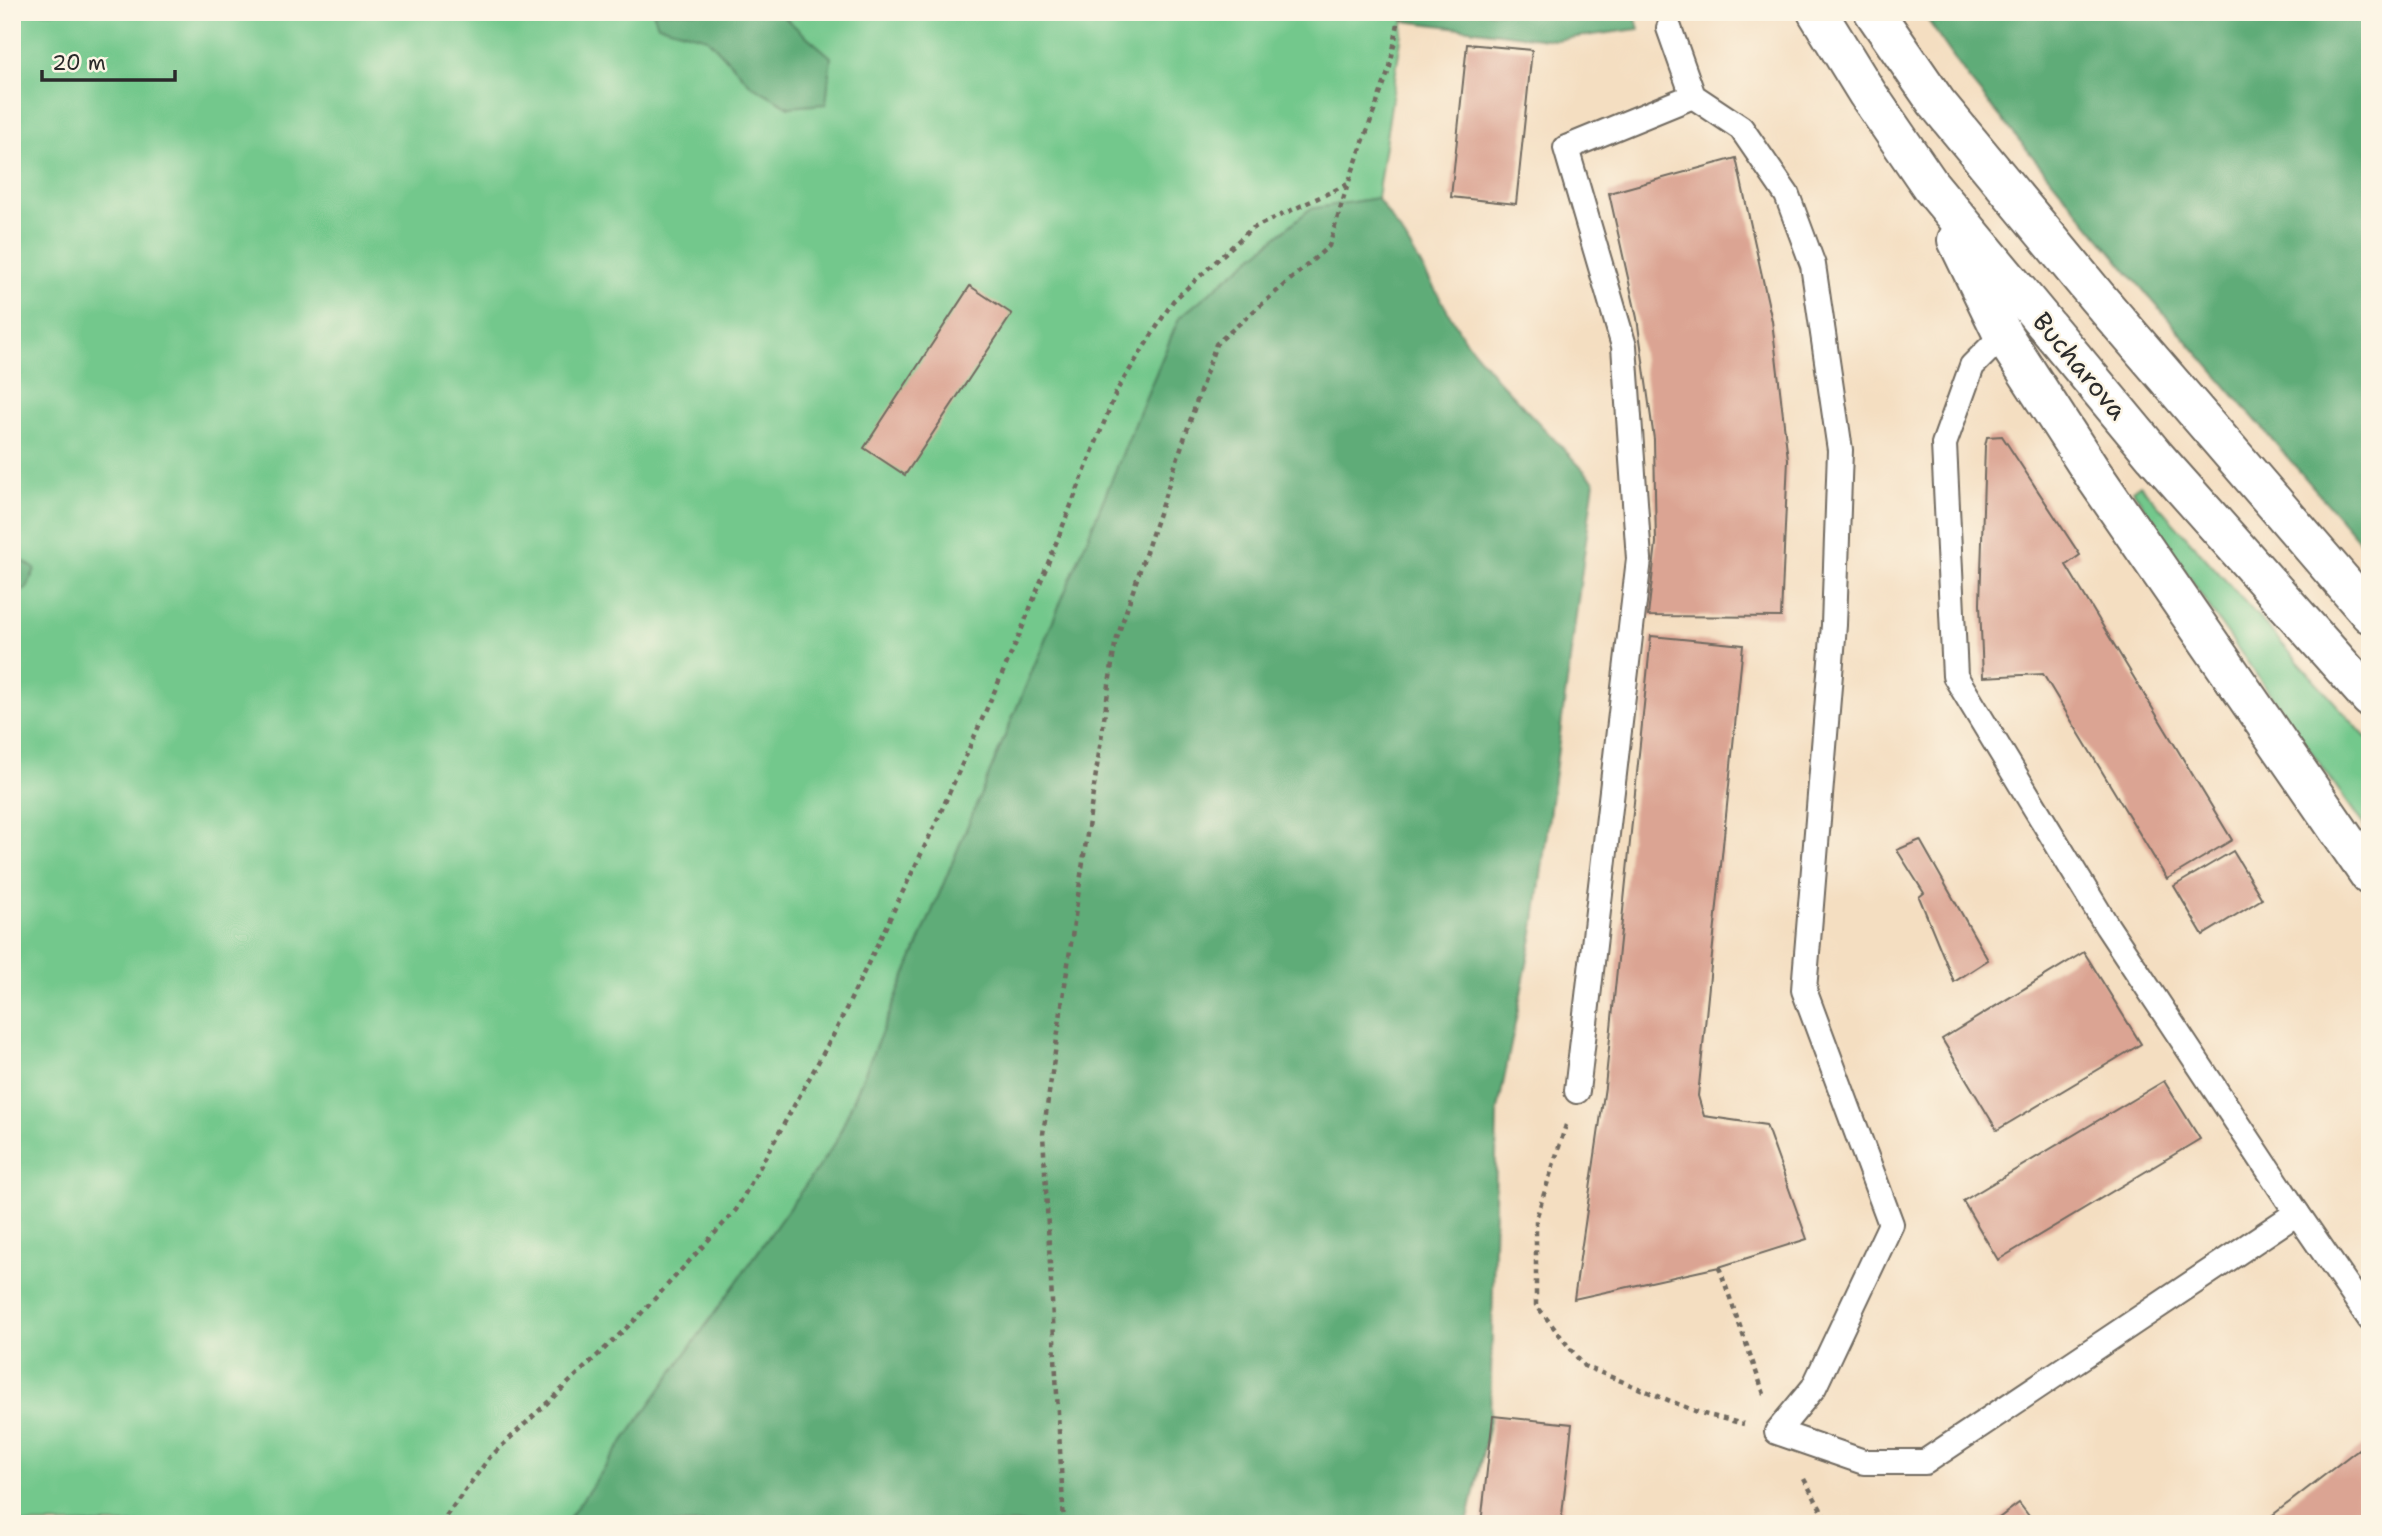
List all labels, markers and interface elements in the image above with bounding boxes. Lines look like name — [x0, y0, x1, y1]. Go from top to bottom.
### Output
scale bar — [42, 38, 175, 82]
text: 20 m — [52, 49, 106, 77]
street label: Bucharova — [2025, 304, 2136, 427]

